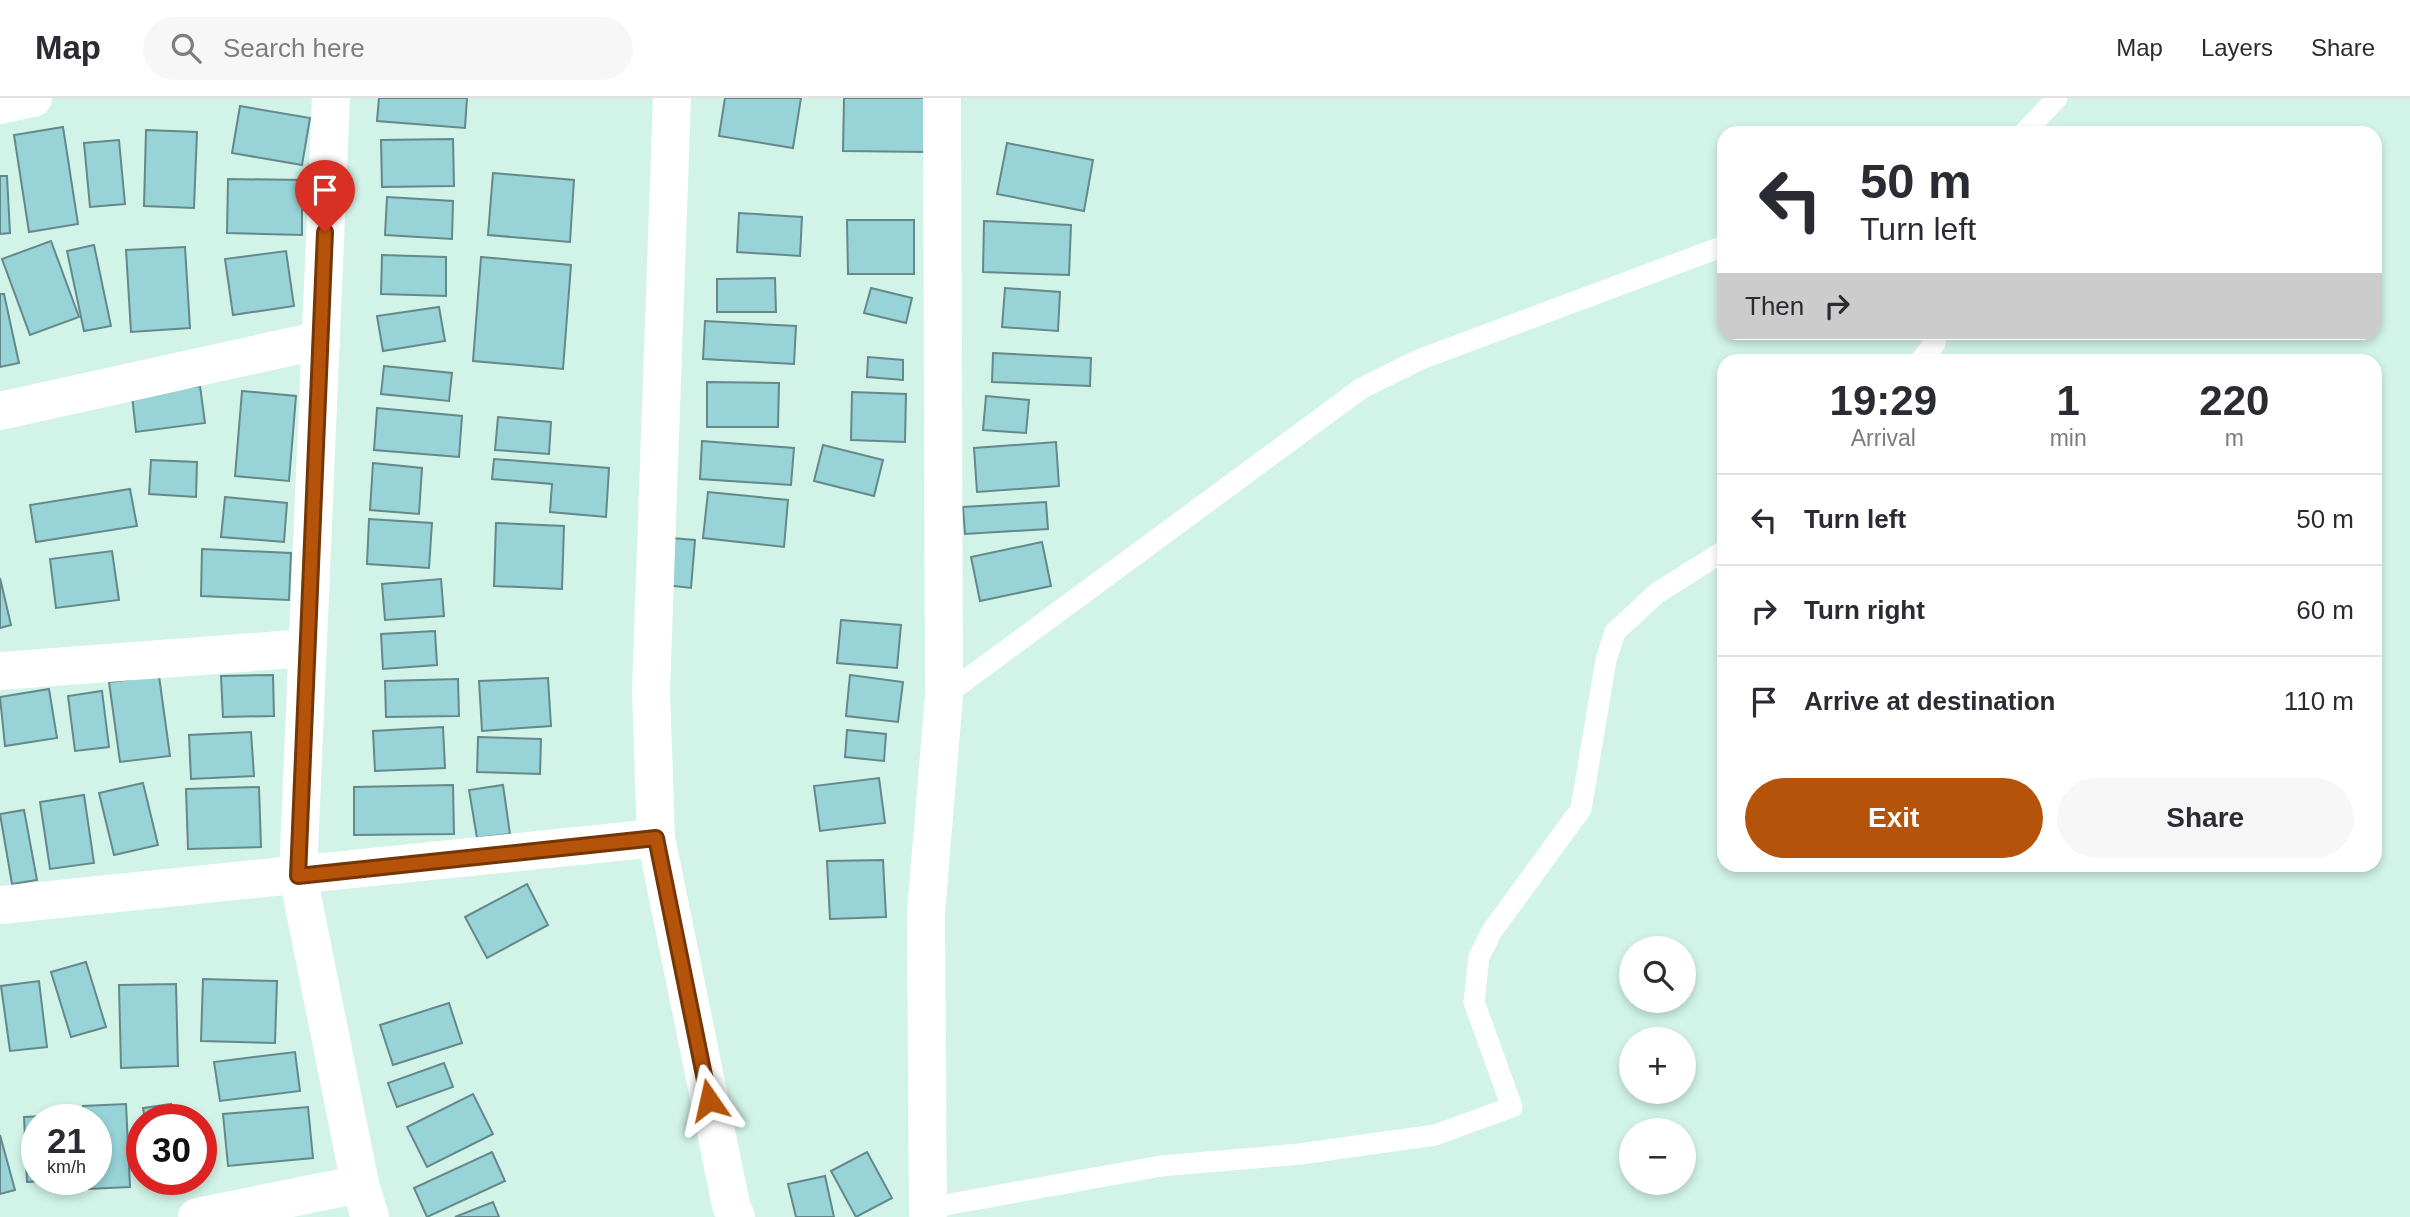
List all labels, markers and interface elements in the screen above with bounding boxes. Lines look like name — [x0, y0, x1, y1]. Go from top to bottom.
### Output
search box — [143, 17, 633, 80]
text: Map — [35, 29, 101, 66]
icon: search — [167, 29, 205, 67]
text: Search here — [223, 33, 365, 63]
text: Map — [2116, 34, 2163, 61]
text: Layers — [2201, 34, 2273, 61]
text: Share — [2311, 34, 2375, 61]
icon: left — [1745, 154, 1836, 245]
text: 50 m — [1860, 154, 1972, 208]
pin — [295, 160, 355, 232]
icon: arrive — [306, 171, 344, 209]
text: Turn left — [1860, 211, 1976, 247]
icon: right — [1818, 287, 1856, 325]
text: Then — [1745, 291, 1804, 321]
text: 19:29 — [1830, 377, 1937, 424]
text: 1 — [2056, 377, 2080, 424]
text: 220 — [2199, 377, 2269, 424]
text: Arrival — [1851, 425, 1916, 451]
text: min — [2050, 425, 2087, 451]
text: m — [2225, 425, 2244, 451]
icon: left — [1745, 501, 1783, 539]
text: Turn left — [1804, 504, 1906, 534]
text: 50 m — [2296, 504, 2354, 534]
icon: right — [1745, 592, 1783, 630]
text: Turn right — [1804, 595, 1925, 625]
text: 60 m — [2296, 595, 2354, 625]
icon: arrive — [1745, 683, 1783, 721]
text: Arrive at destination — [1804, 686, 2055, 716]
text: 110 m — [2284, 686, 2354, 716]
button: Exit — [1745, 778, 2043, 858]
button: Share — [2057, 778, 2354, 858]
map controls — [1619, 936, 1696, 1195]
button: search — [1619, 936, 1696, 1013]
button: + — [1619, 1027, 1696, 1104]
position arrow — [672, 1063, 746, 1137]
speed limit sign: 30 — [126, 1104, 217, 1195]
button: − — [1619, 1118, 1696, 1195]
text: 21 — [47, 1121, 86, 1160]
text: km/h — [47, 1157, 86, 1177]

